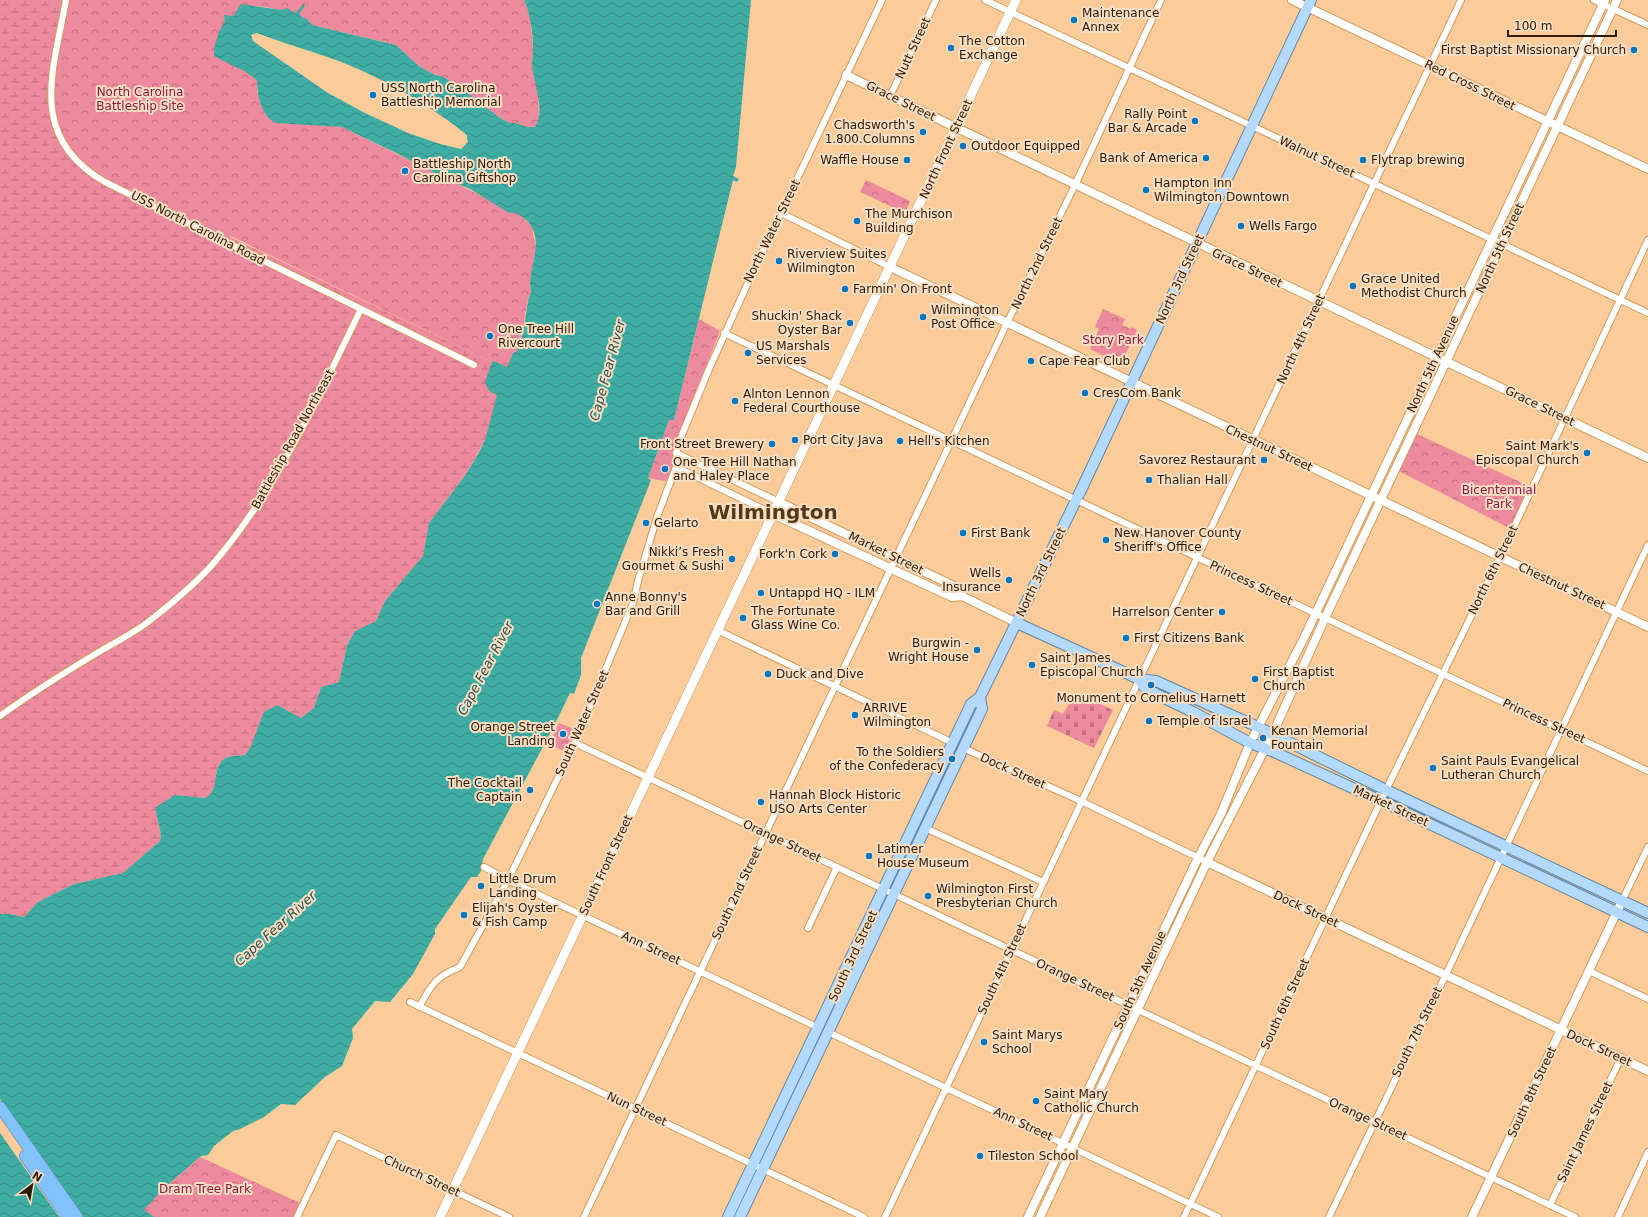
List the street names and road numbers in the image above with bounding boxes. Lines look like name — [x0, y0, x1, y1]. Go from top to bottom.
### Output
street label: Nutt Street — [893, 15, 933, 81]
street label: Red Cross Street — [1422, 57, 1518, 113]
street label: Grace Street — [864, 78, 938, 124]
street label: North Front Street — [917, 97, 975, 201]
street label: Walnut Street — [1277, 133, 1357, 181]
street label: North Water Street — [741, 177, 803, 285]
street label: USS North Carolina Road — [129, 188, 267, 268]
street label: North 5th Street — [1473, 201, 1527, 295]
street label: North 2nd Street — [1009, 214, 1065, 311]
street label: North 3rd Street — [1153, 232, 1207, 326]
street label: Grace Street — [1210, 246, 1285, 290]
street label: North 4th Street — [1274, 292, 1328, 386]
street label: North 5th Avenue — [1404, 313, 1462, 415]
street label: Battleship Road Northeast — [249, 366, 337, 511]
street label: Grace Street — [1503, 383, 1577, 429]
street label: Chestnut Street — [1223, 422, 1315, 474]
street label: North 6th Street — [1465, 523, 1521, 617]
street label: North 3rd Street — [1013, 525, 1069, 619]
street label: Market Street — [846, 529, 926, 577]
street label: Princess Street — [1207, 558, 1295, 608]
street label: Chestnut Street — [1516, 560, 1608, 612]
street label: South Water Street — [552, 668, 612, 778]
street label: Princess Street — [1500, 696, 1588, 746]
street label: Dock Street — [978, 750, 1048, 792]
street label: Market Street — [1351, 782, 1431, 830]
street label: South Front Street — [577, 812, 636, 918]
street label: Orange Street — [741, 817, 824, 865]
street label: South 2nd Street — [709, 844, 765, 942]
street label: Dock Street — [1271, 888, 1341, 930]
street label: South 3rd Street — [826, 908, 880, 1004]
street label: South 4th Street — [975, 921, 1029, 1017]
street label: Ann Street — [619, 928, 683, 968]
street label: South 5th Avenue — [1111, 929, 1169, 1031]
street label: Orange Street — [1034, 956, 1117, 1004]
street label: South 6th Street — [1258, 956, 1312, 1052]
street label: South 7th Street — [1389, 984, 1445, 1080]
street label: Dock Street — [1564, 1027, 1634, 1069]
street label: South 8th Street — [1505, 1044, 1559, 1140]
street label: Saint James Street — [1554, 1079, 1616, 1185]
street label: Nun Street — [605, 1089, 669, 1129]
street label: Orange Street — [1327, 1095, 1410, 1143]
street label: Ann Street — [991, 1104, 1055, 1144]
street label: Church Street — [382, 1152, 463, 1200]

